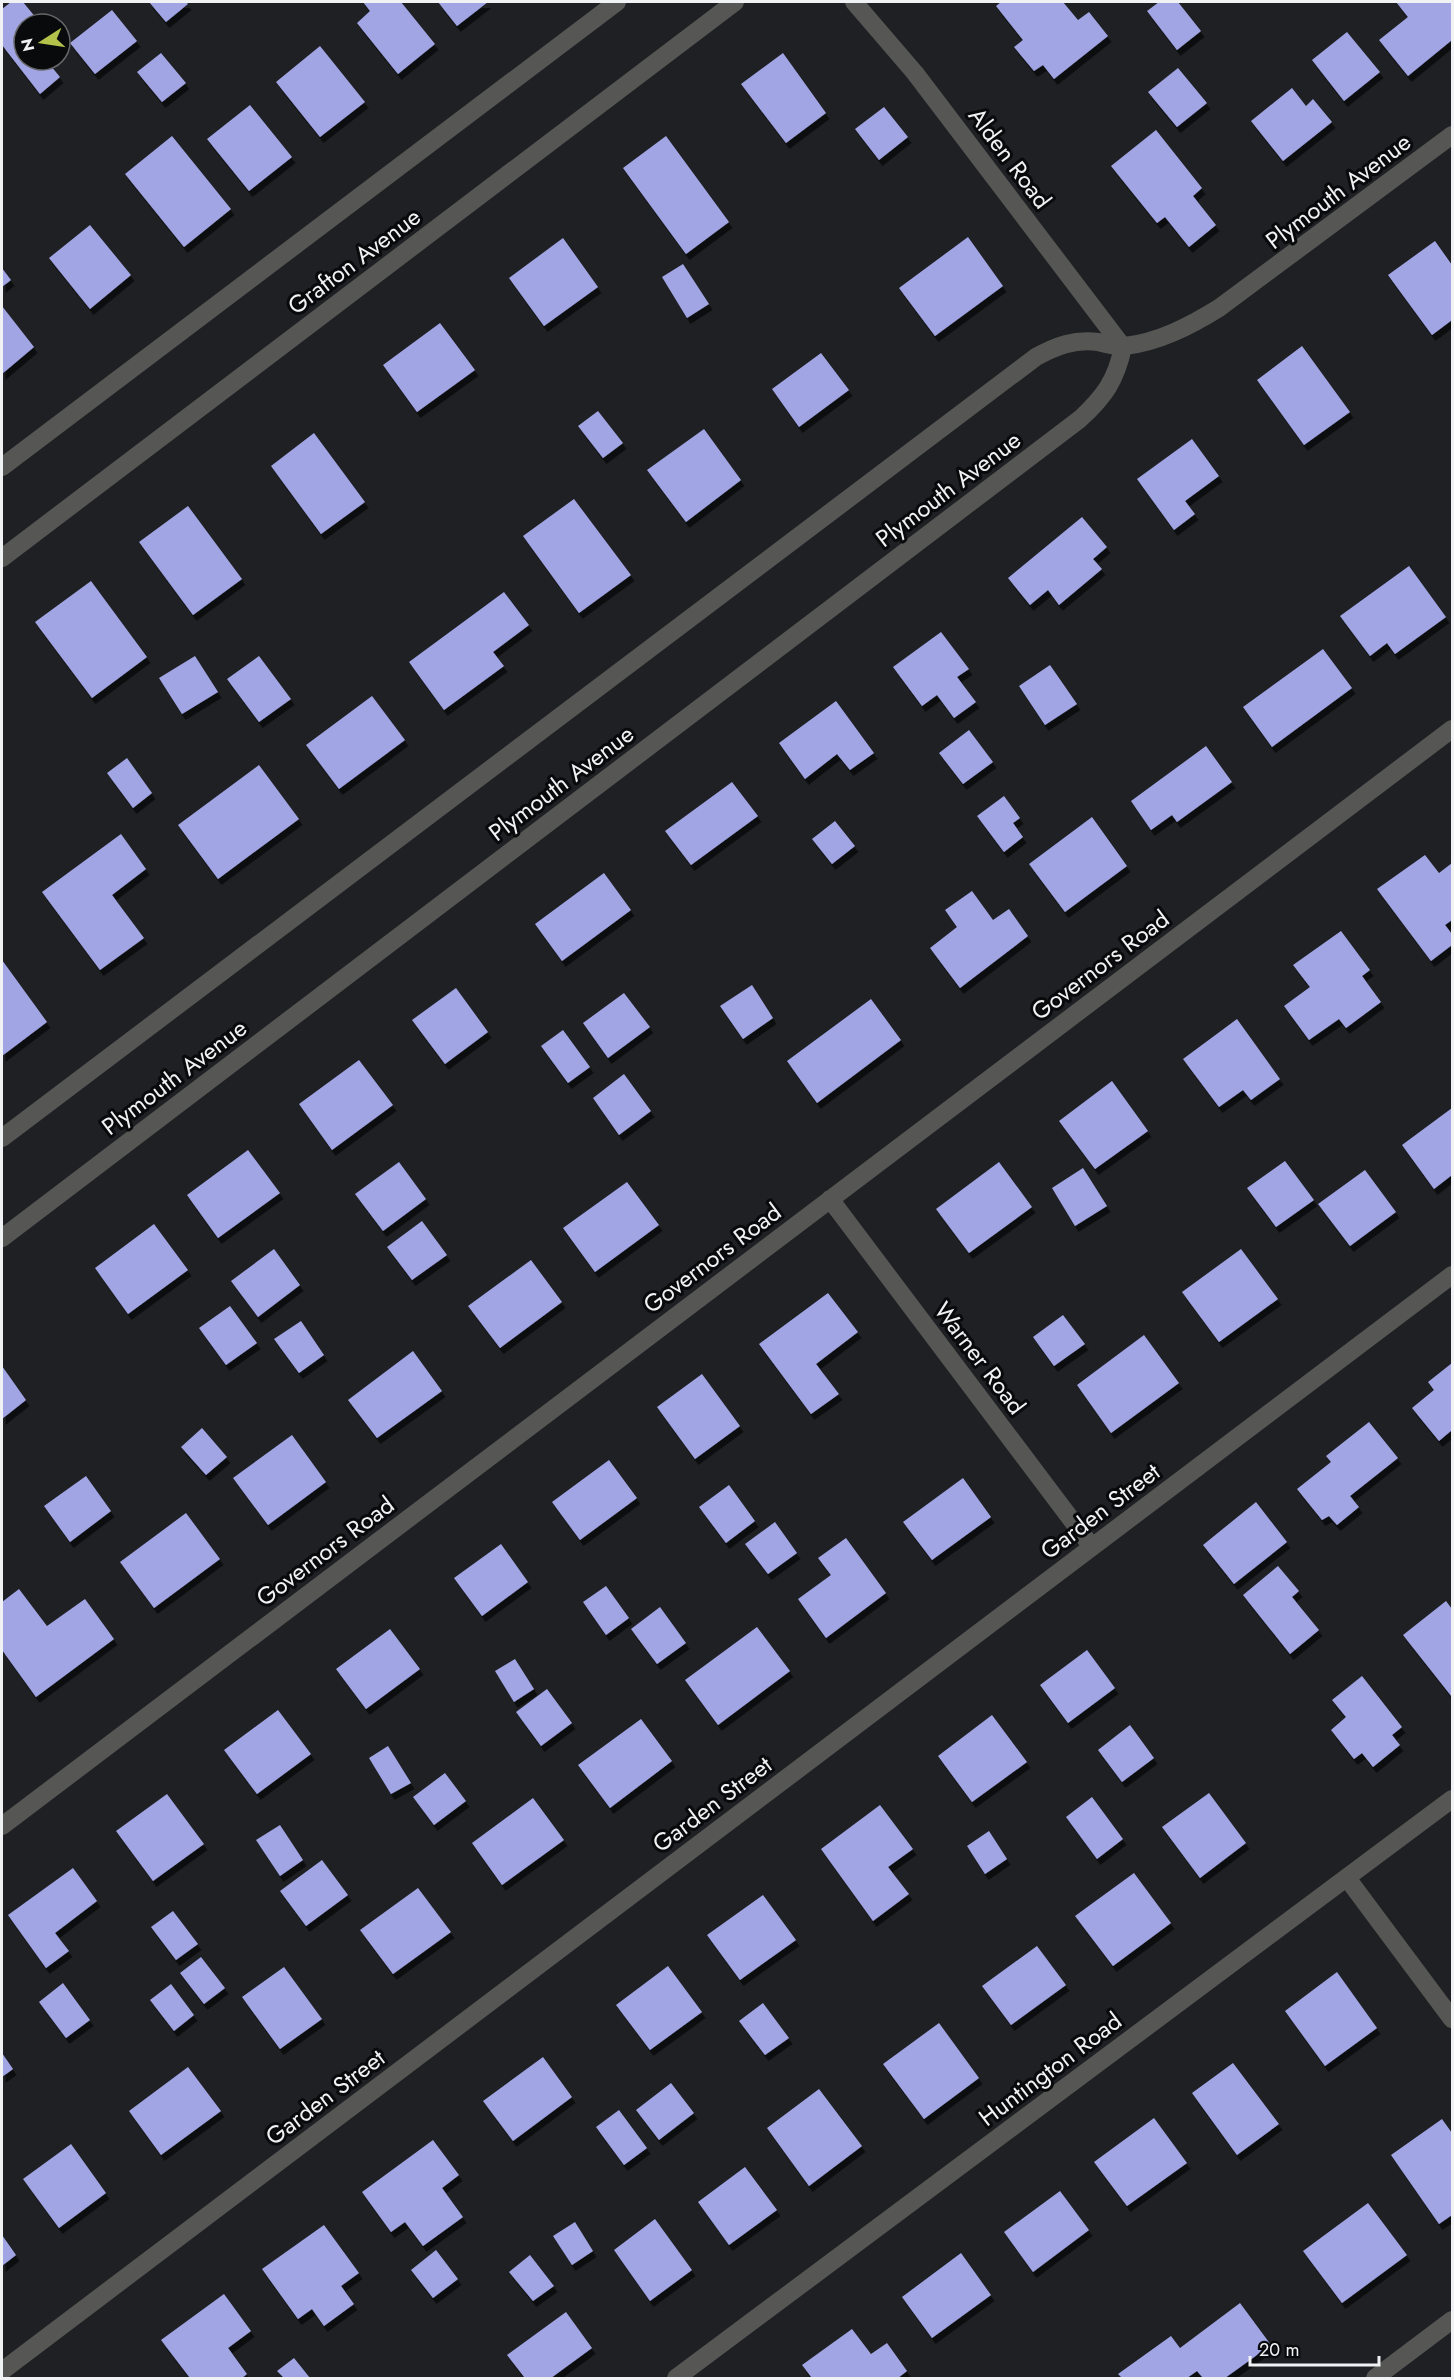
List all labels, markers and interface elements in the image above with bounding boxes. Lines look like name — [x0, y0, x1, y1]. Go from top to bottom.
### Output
north arrow — [12, 12, 72, 72]
text: N — [15, 36, 40, 54]
street label: Alden Road — [960, 100, 1060, 216]
street label: Plymouth Avenue — [1258, 125, 1418, 257]
street label: Grafton Avenue — [280, 199, 428, 323]
street label: Plymouth Avenue — [868, 423, 1028, 555]
street label: Plymouth Avenue — [481, 717, 641, 849]
street label: Governors Road — [1024, 901, 1176, 1029]
street label: Plymouth Avenue — [94, 1011, 254, 1143]
street label: Governors Road — [636, 1194, 788, 1322]
street label: Warner Road — [926, 1294, 1034, 1422]
street label: Garden Street — [1033, 1454, 1167, 1568]
street label: Governors Road — [249, 1487, 401, 1615]
street label: Garden Street — [645, 1747, 779, 1861]
street label: Huntington Road — [971, 2004, 1129, 2134]
street label: Garden Street — [258, 2040, 392, 2154]
scale bar — [1250, 2329, 1379, 2367]
text: 20 m — [1259, 2337, 1299, 2363]

